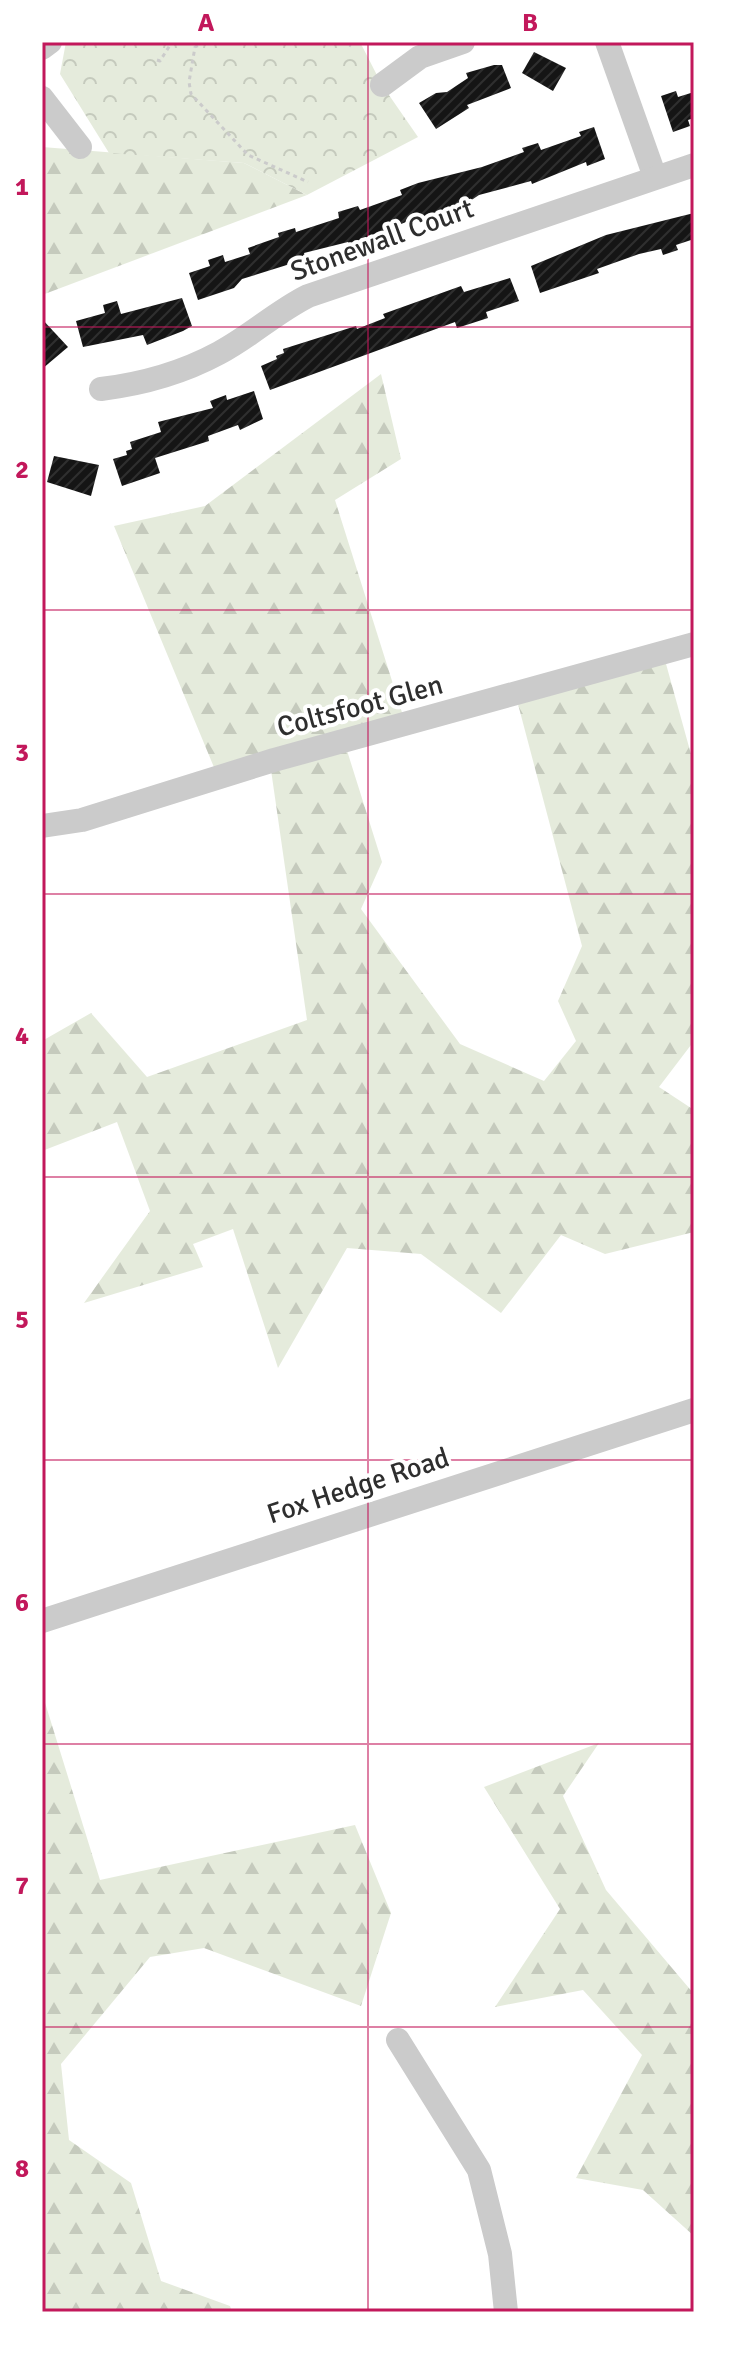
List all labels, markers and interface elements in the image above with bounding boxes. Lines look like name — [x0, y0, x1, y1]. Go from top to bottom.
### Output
text: A — [198, 7, 215, 39]
text: B — [522, 7, 538, 39]
text: 1 — [15, 171, 29, 203]
street label: Stonewall Court — [286, 191, 478, 289]
text: 2 — [15, 454, 29, 486]
street label: Coltsfoot Glen — [273, 668, 447, 744]
text: 3 — [15, 737, 29, 769]
text: 4 — [15, 1020, 29, 1052]
text: 5 — [15, 1304, 29, 1336]
street label: Fox Hedge Road — [263, 1441, 453, 1531]
text: 6 — [15, 1587, 29, 1619]
text: 7 — [15, 1870, 29, 1902]
text: 8 — [15, 2153, 29, 2185]

